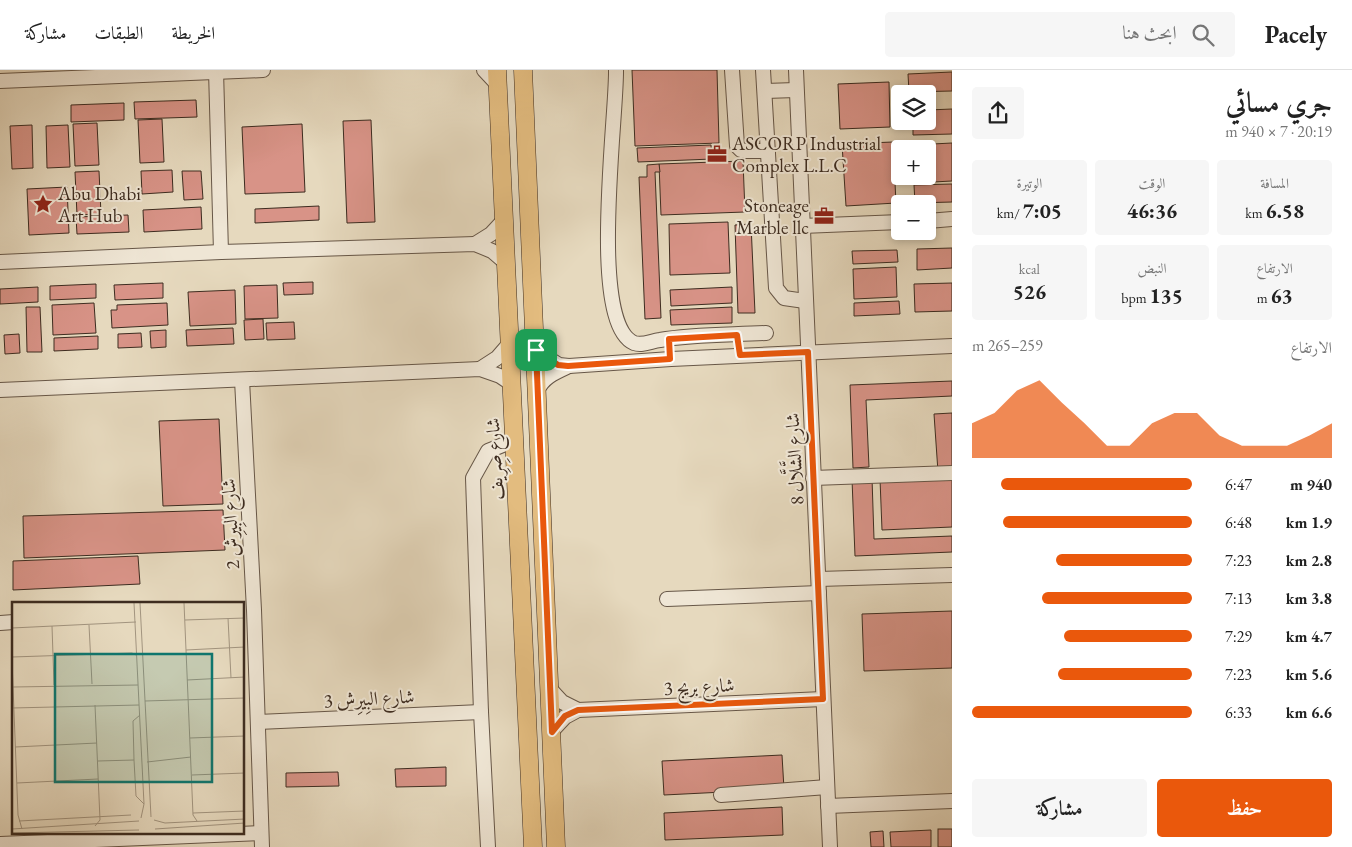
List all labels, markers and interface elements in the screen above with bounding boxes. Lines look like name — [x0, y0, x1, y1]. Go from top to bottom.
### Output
search box — [885, 12, 1235, 57]
text: Pacely — [1265, 19, 1327, 50]
text: ابحث هنا — [1122, 20, 1177, 45]
text: مشاركة — [25, 21, 66, 44]
text: الطبقات — [94, 21, 143, 44]
text: الخريطة — [171, 21, 215, 44]
icon: search — [1189, 21, 1217, 49]
text: جري مسائي — [1226, 84, 1332, 120]
map controls — [891, 85, 936, 240]
button: layers — [891, 85, 936, 130]
button: share — [972, 87, 1024, 139]
text: 20:19 · 7 × 940 m — [1225, 121, 1332, 142]
place label: ASCORP Industrial Complex L.L.C — [731, 131, 882, 178]
button: + — [891, 140, 936, 185]
office icon: ASCORP Industrial Complex L.L.C — [706, 143, 728, 165]
text: الوتيرة — [1016, 174, 1042, 192]
text: الوقت — [1139, 174, 1165, 192]
text: المسافة — [1260, 174, 1289, 192]
place label: Abu Dhabi Art Hub — [57, 181, 141, 228]
place icon: Abu Dhabi Art Hub — [32, 193, 54, 215]
place label: Stoneage Marble llc — [736, 193, 809, 240]
button: − — [891, 195, 936, 240]
text: 7:05 — [1023, 197, 1062, 224]
text: 46:36 — [1127, 197, 1177, 224]
text: 6.58 — [1266, 197, 1304, 224]
text: /km — [997, 204, 1023, 222]
text: km — [1245, 204, 1266, 222]
office icon: Stoneage Marble llc — [813, 205, 835, 227]
text: النبض — [1138, 259, 1166, 277]
text: الارتفاع — [1257, 259, 1293, 277]
text: kcal — [1019, 260, 1040, 278]
text: 526 — [1013, 278, 1046, 305]
text: 135 — [1149, 282, 1183, 309]
text: 63 — [1270, 282, 1293, 309]
text: bpm — [1121, 289, 1149, 307]
text: m — [1257, 289, 1270, 307]
pin — [515, 329, 557, 371]
text: 259–265 m — [972, 335, 1043, 356]
icon: arrive — [522, 336, 550, 364]
text: الارتفاع — [1290, 337, 1332, 358]
street label: شارع الشَّلَّال 8 — [776, 412, 812, 506]
street label: شارع صِرِيف — [480, 417, 513, 501]
text: 6:47 — [1225, 474, 1252, 495]
text: 940 m — [1290, 474, 1332, 495]
street label: شارع البِيرِش 2 — [216, 478, 249, 570]
text: 6:48 — [1225, 512, 1252, 533]
text: 1.9 km — [1286, 512, 1332, 533]
text: 7:23 — [1225, 550, 1252, 571]
text: 2.8 km — [1286, 550, 1332, 571]
text: 7:13 — [1225, 588, 1252, 609]
text: 3.8 km — [1286, 588, 1332, 609]
inset map — [12, 602, 245, 834]
text: 7:29 — [1225, 626, 1252, 647]
text: 4.7 km — [1286, 626, 1332, 647]
text: 7:23 — [1225, 664, 1252, 685]
text: 5.6 km — [1286, 664, 1332, 685]
street label: شارع بريج 3 — [663, 672, 735, 705]
street label: شارع البِيرِش 3 — [323, 684, 415, 717]
text: 6:33 — [1225, 702, 1252, 723]
text: 6.6 km — [1286, 702, 1332, 723]
button: مشاركة — [972, 779, 1147, 837]
button: حفظ — [1157, 779, 1332, 837]

